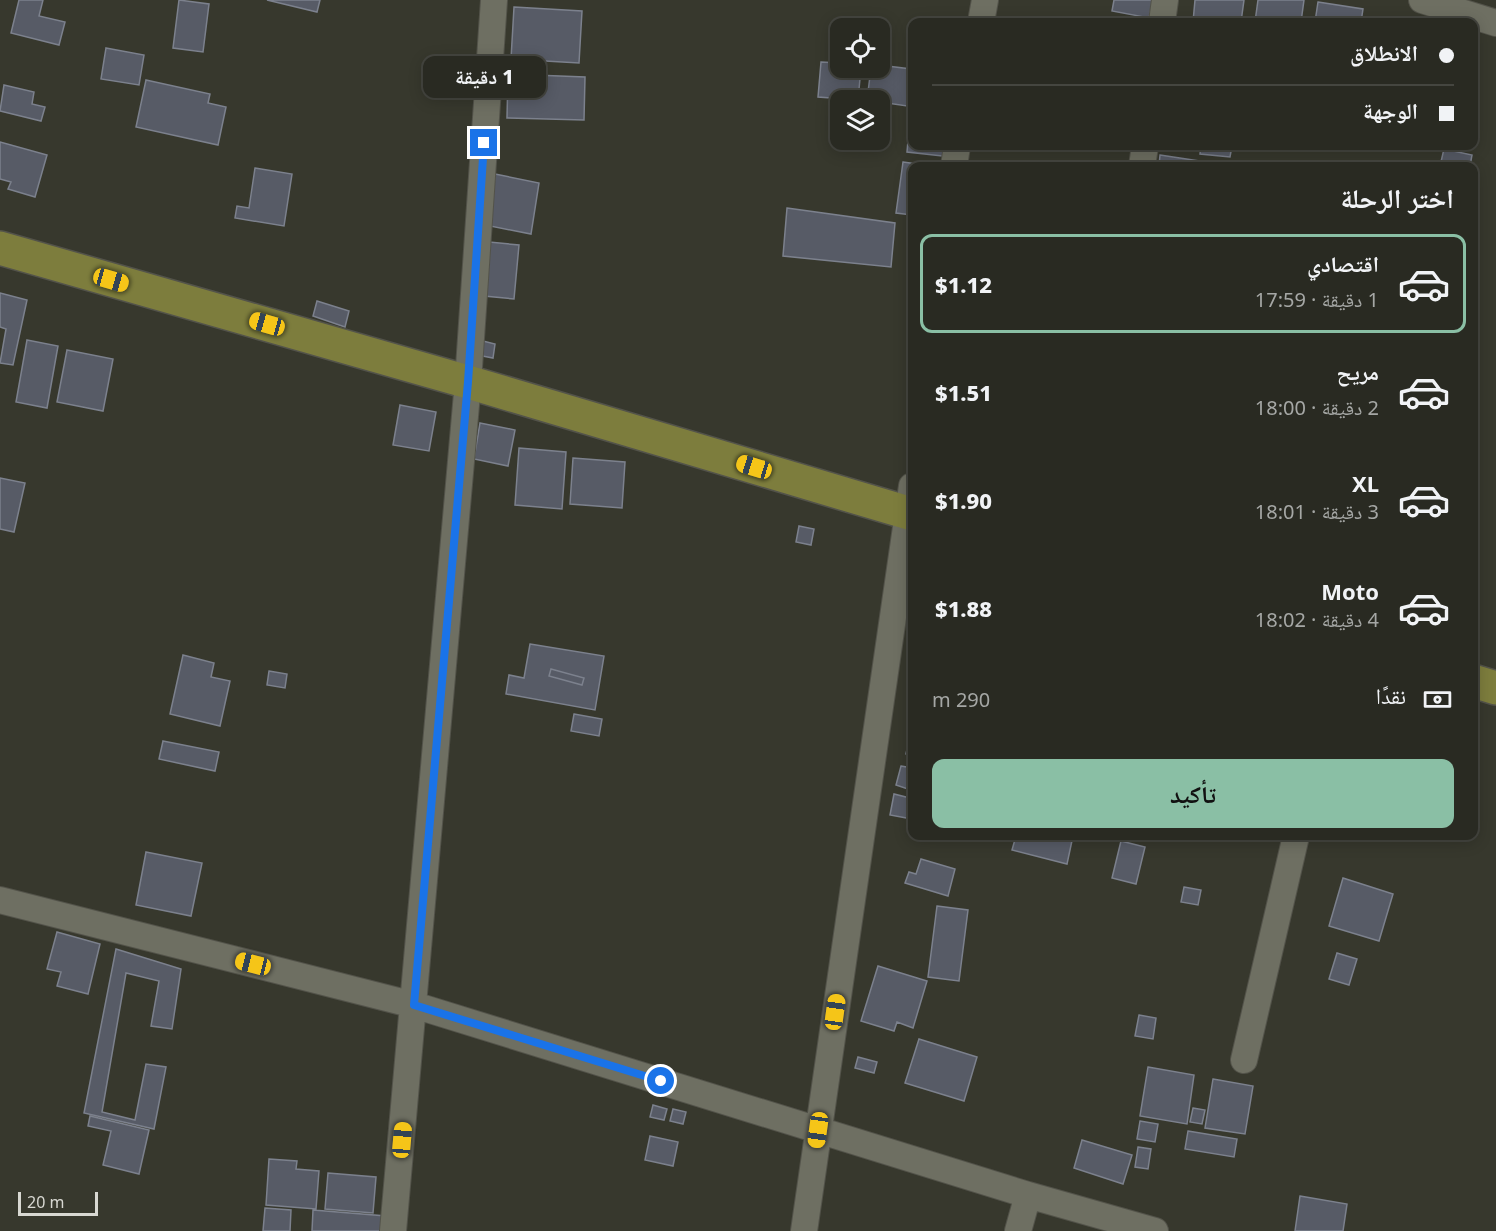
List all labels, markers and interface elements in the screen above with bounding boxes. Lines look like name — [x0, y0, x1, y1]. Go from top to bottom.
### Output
map controls — [830, 18, 890, 150]
button: locate — [830, 18, 890, 78]
text: الانطلاق — [1350, 37, 1418, 67]
callout: 1 دقيقة — [422, 56, 546, 98]
text: 1 دقيقة — [455, 63, 514, 90]
button: layers — [830, 90, 890, 150]
text: الوجهة — [1363, 95, 1418, 125]
route end — [470, 129, 497, 156]
text: اختر الرحلة — [1340, 179, 1454, 216]
text: اقتصادي — [1307, 248, 1379, 278]
icon: car — [1397, 257, 1451, 311]
car — [91, 266, 131, 294]
text: $1.12 — [935, 269, 992, 299]
text: 1 دقيقة · 17:59 — [1255, 286, 1379, 313]
car — [247, 310, 287, 338]
text: مريح — [1336, 356, 1379, 386]
icon: car — [1397, 365, 1451, 419]
text: $1.51 — [935, 377, 992, 407]
text: 2 دقيقة · 18:00 — [1255, 394, 1379, 421]
car — [734, 453, 774, 481]
text: XL — [1352, 468, 1379, 498]
icon: car — [1397, 473, 1451, 527]
text: $1.90 — [935, 485, 992, 515]
text: 3 دقيقة · 18:01 — [1255, 498, 1379, 525]
text: Moto — [1321, 576, 1379, 606]
icon: car — [1397, 581, 1451, 635]
text: $1.88 — [935, 593, 992, 623]
text: 4 دقيقة · 18:02 — [1255, 606, 1379, 633]
text: نقدًا — [1376, 680, 1406, 710]
icon: cash — [1421, 683, 1454, 716]
text: 290 m — [932, 686, 990, 713]
button: تأكيد — [932, 759, 1454, 828]
car — [233, 951, 273, 977]
car — [824, 993, 846, 1031]
route start — [647, 1067, 674, 1094]
car — [807, 1111, 829, 1149]
car — [391, 1121, 413, 1159]
scale bar — [18, 1189, 98, 1216]
text: 20 m — [27, 1191, 64, 1213]

